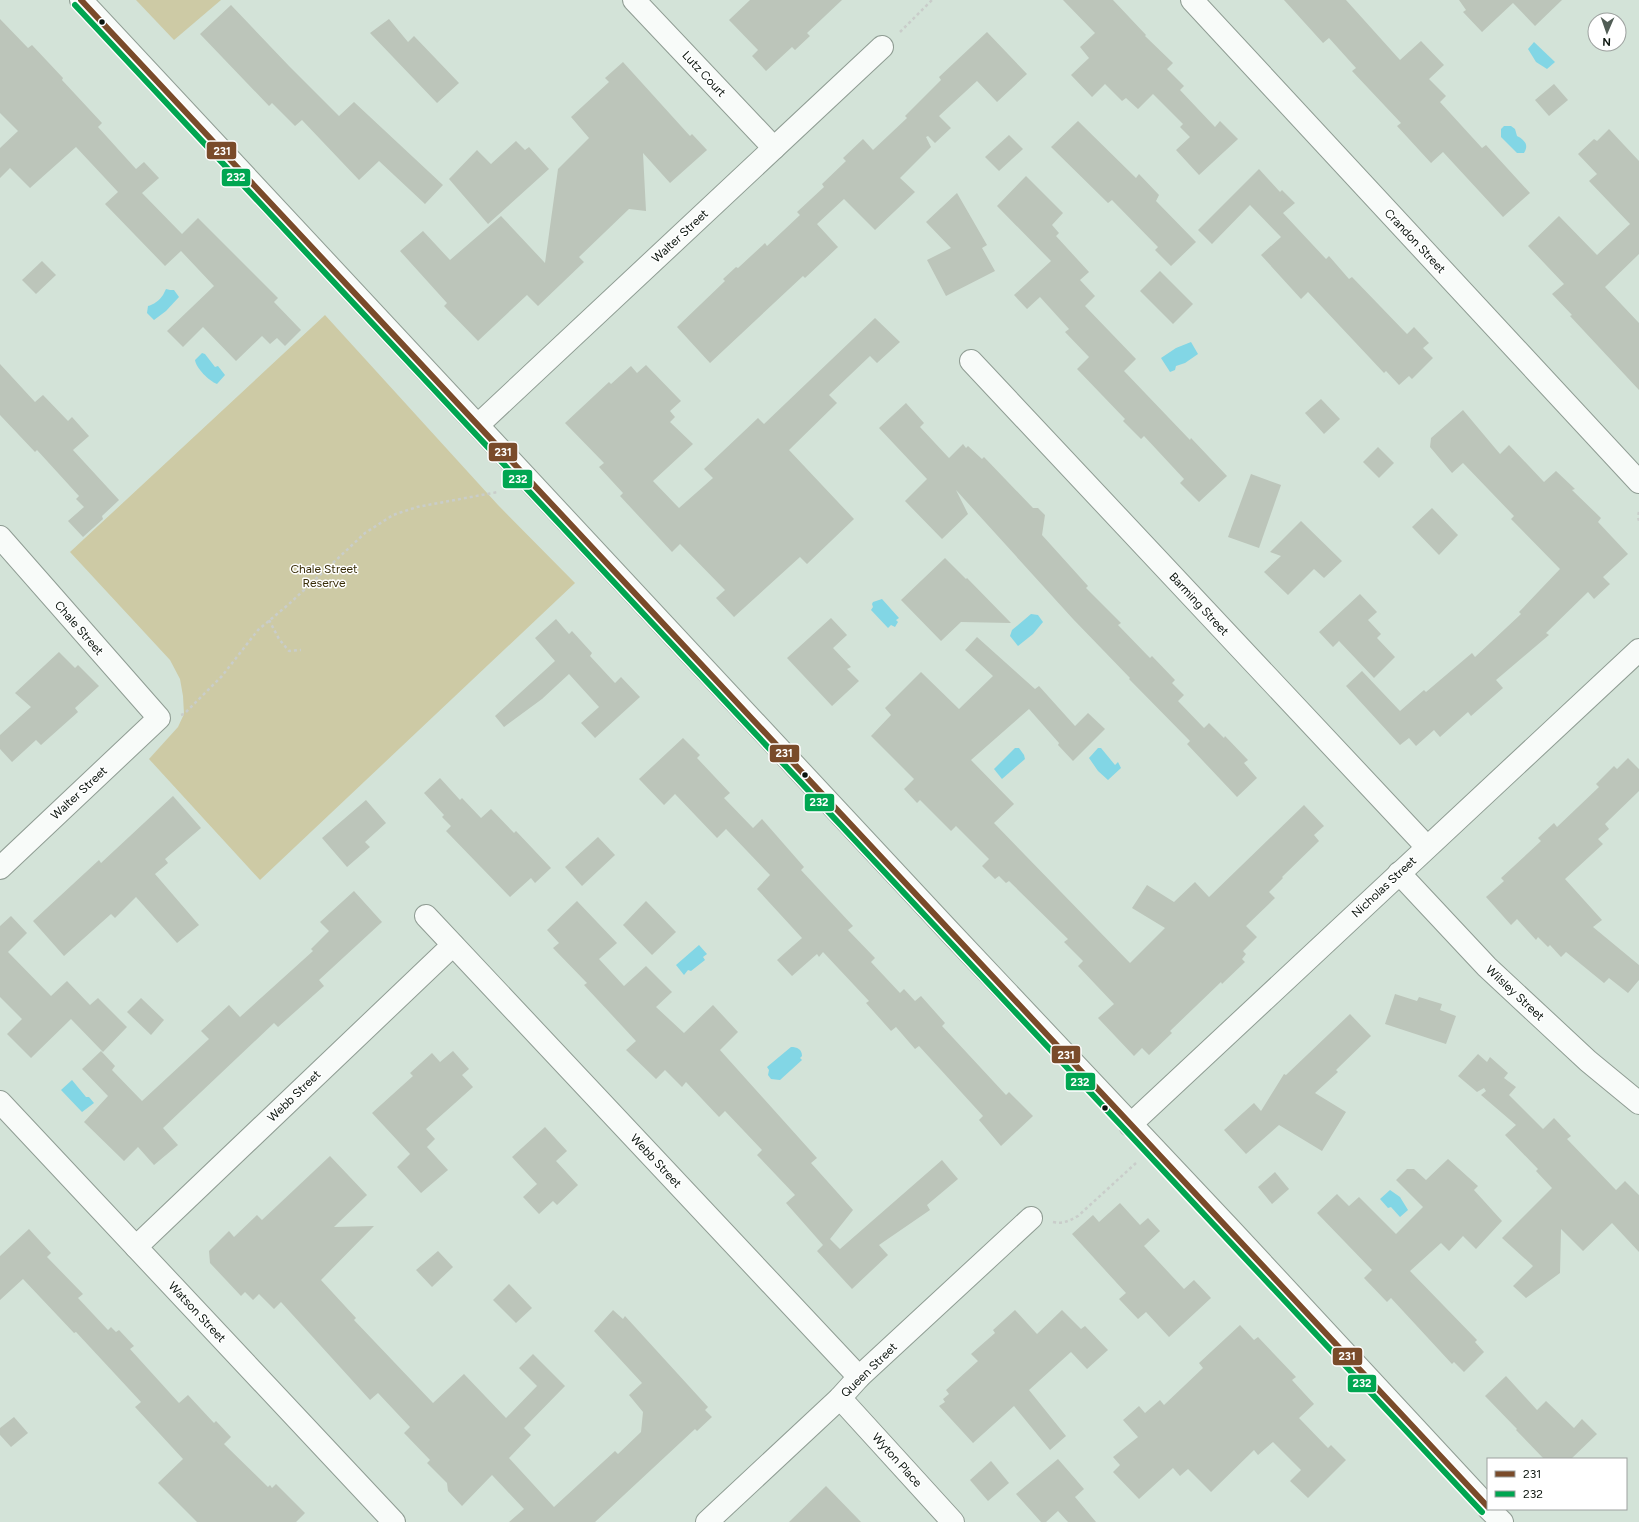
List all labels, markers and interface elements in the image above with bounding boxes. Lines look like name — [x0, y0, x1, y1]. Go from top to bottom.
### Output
north arrow — [1587, 12, 1627, 52]
unlabelled marker — [97, 17, 107, 27]
text: N — [1602, 35, 1611, 48]
street label: Lutz Court — [679, 48, 729, 100]
line badge: 231 — [206, 141, 237, 160]
text: 231 — [213, 145, 231, 158]
line badge: 232 — [221, 168, 251, 187]
text: 232 — [227, 171, 245, 184]
street label: Walter Street — [649, 206, 711, 265]
street label: Crandon Street — [1382, 206, 1449, 276]
line badge: 231 — [488, 442, 518, 462]
text: 231 — [494, 446, 512, 459]
line badge: 232 — [502, 469, 533, 489]
text: 232 — [509, 473, 527, 486]
park label: Chale Street Reserve — [290, 562, 358, 590]
street label: Barming Street — [1166, 570, 1232, 639]
street label: Chale Street — [52, 598, 107, 658]
line badge: 231 — [769, 744, 800, 763]
text: 231 — [775, 747, 793, 760]
street label: Walter Street — [48, 763, 110, 822]
unlabelled marker — [800, 770, 810, 780]
line badge: 232 — [804, 793, 835, 812]
text: 232 — [810, 796, 828, 809]
street label: Nicholas Street — [1349, 853, 1420, 920]
street label: Wilsley Street — [1483, 962, 1547, 1024]
line badge: 231 — [1051, 1045, 1081, 1064]
text: 231 — [1057, 1049, 1075, 1062]
street label: Webb Street — [265, 1067, 324, 1125]
line badge: 232 — [1065, 1072, 1096, 1091]
text: 232 — [1071, 1076, 1089, 1089]
unlabelled marker — [1100, 1103, 1110, 1113]
street label: Webb Street — [628, 1131, 685, 1191]
street label: Watson Street — [165, 1279, 229, 1345]
street label: Queen Street — [838, 1339, 900, 1400]
line badge: 231 — [1332, 1347, 1363, 1366]
text: 231 — [1338, 1350, 1356, 1363]
line badge: 232 — [1347, 1374, 1377, 1393]
text: 232 — [1353, 1377, 1371, 1390]
street label: Wyton Place — [869, 1430, 925, 1490]
legend — [1487, 1458, 1627, 1510]
text: 231 — [1523, 1467, 1541, 1481]
text: 232 — [1523, 1487, 1543, 1501]

